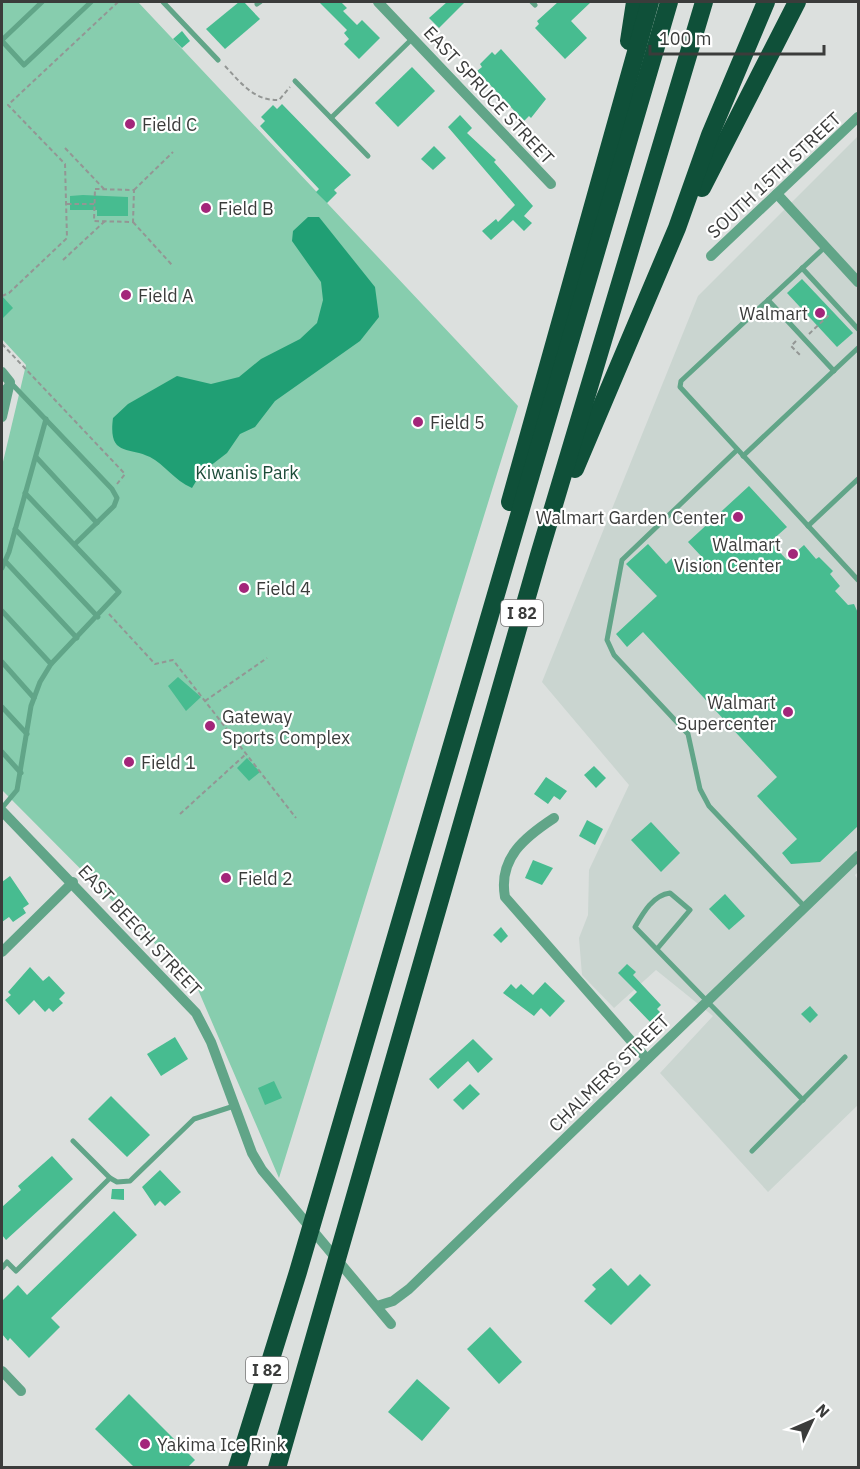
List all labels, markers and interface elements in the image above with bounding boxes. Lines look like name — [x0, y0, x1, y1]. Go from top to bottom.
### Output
scale bar — [650, 18, 824, 56]
street label: EAST SPRUCE STREET — [419, 21, 559, 169]
text: 100 m — [659, 27, 711, 50]
street label: SOUTH 15TH STREET — [702, 107, 846, 243]
place label: Field C — [142, 113, 197, 136]
marker: Field C — [123, 117, 137, 131]
place label: Field B — [218, 197, 274, 220]
marker: Field B — [199, 201, 213, 215]
place label: Field A — [138, 284, 194, 307]
marker: Field A — [119, 288, 133, 302]
place label: Walmart — [739, 302, 808, 325]
marker: Walmart — [813, 306, 827, 320]
place label: Field 5 — [430, 411, 485, 434]
marker: Field 5 — [411, 415, 425, 429]
park label: Kiwanis Park — [195, 461, 299, 484]
place label: Walmart Garden Center — [536, 506, 726, 529]
marker: Walmart Garden Center — [731, 510, 745, 524]
place label: Walmart Vision Center — [674, 533, 781, 577]
marker: Walmart Vision Center — [786, 547, 800, 561]
place label: Field 4 — [256, 577, 311, 600]
marker: Field 4 — [237, 581, 251, 595]
road number: I 82 — [501, 600, 543, 626]
place label: Walmart Supercenter — [677, 691, 776, 735]
place label: Gateway Sports Complex — [222, 705, 350, 749]
marker: Walmart Supercenter — [781, 705, 795, 719]
marker: Gateway Sports Complex — [203, 719, 217, 733]
place label: Field 1 — [141, 751, 196, 774]
marker: Field 1 — [122, 755, 136, 769]
street label: EAST BEECH STREET — [73, 860, 207, 1000]
place label: Field 2 — [238, 867, 293, 890]
marker: Field 2 — [219, 871, 233, 885]
street label: CHALMERS STREET — [544, 1009, 674, 1137]
road number: I 82 — [246, 1357, 288, 1383]
north arrow — [782, 1391, 842, 1451]
text: N — [812, 1399, 834, 1422]
place label: Yakima Ice Rink — [157, 1433, 286, 1456]
marker: Yakima Ice Rink — [138, 1437, 152, 1451]

